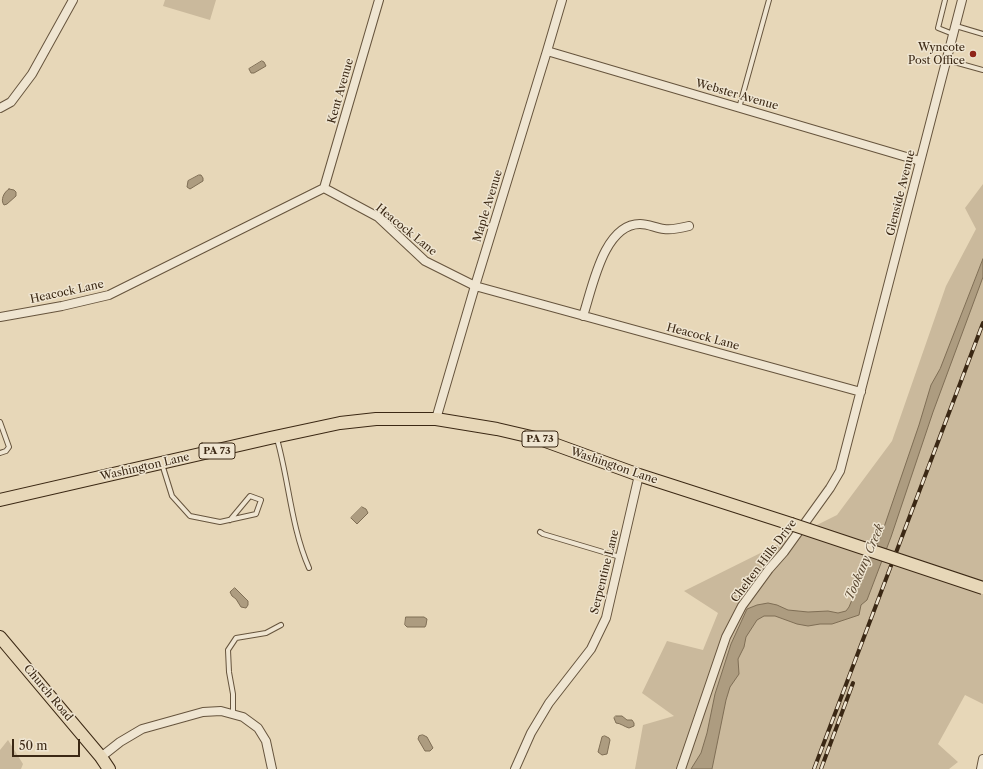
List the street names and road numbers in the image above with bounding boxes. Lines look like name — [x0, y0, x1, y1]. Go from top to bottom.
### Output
street label: Kent Avenue — [325, 57, 357, 125]
street label: Webster Avenue — [694, 77, 780, 113]
street label: Glenside Avenue — [884, 149, 918, 237]
street label: Maple Avenue — [471, 168, 505, 244]
street label: Heacock Lane — [373, 201, 439, 259]
street label: Heacock Lane — [29, 278, 105, 306]
street label: Heacock Lane — [665, 321, 741, 353]
road number: PA 73 — [522, 431, 558, 447]
road number: PA 73 — [199, 443, 235, 459]
street label: Washington Lane — [569, 445, 659, 487]
street label: Washington Lane — [99, 450, 191, 484]
street label: Chelten Hills Drive — [729, 517, 799, 605]
street label: Serpentine Lane — [588, 528, 622, 616]
street label: Church Road — [21, 662, 75, 724]

